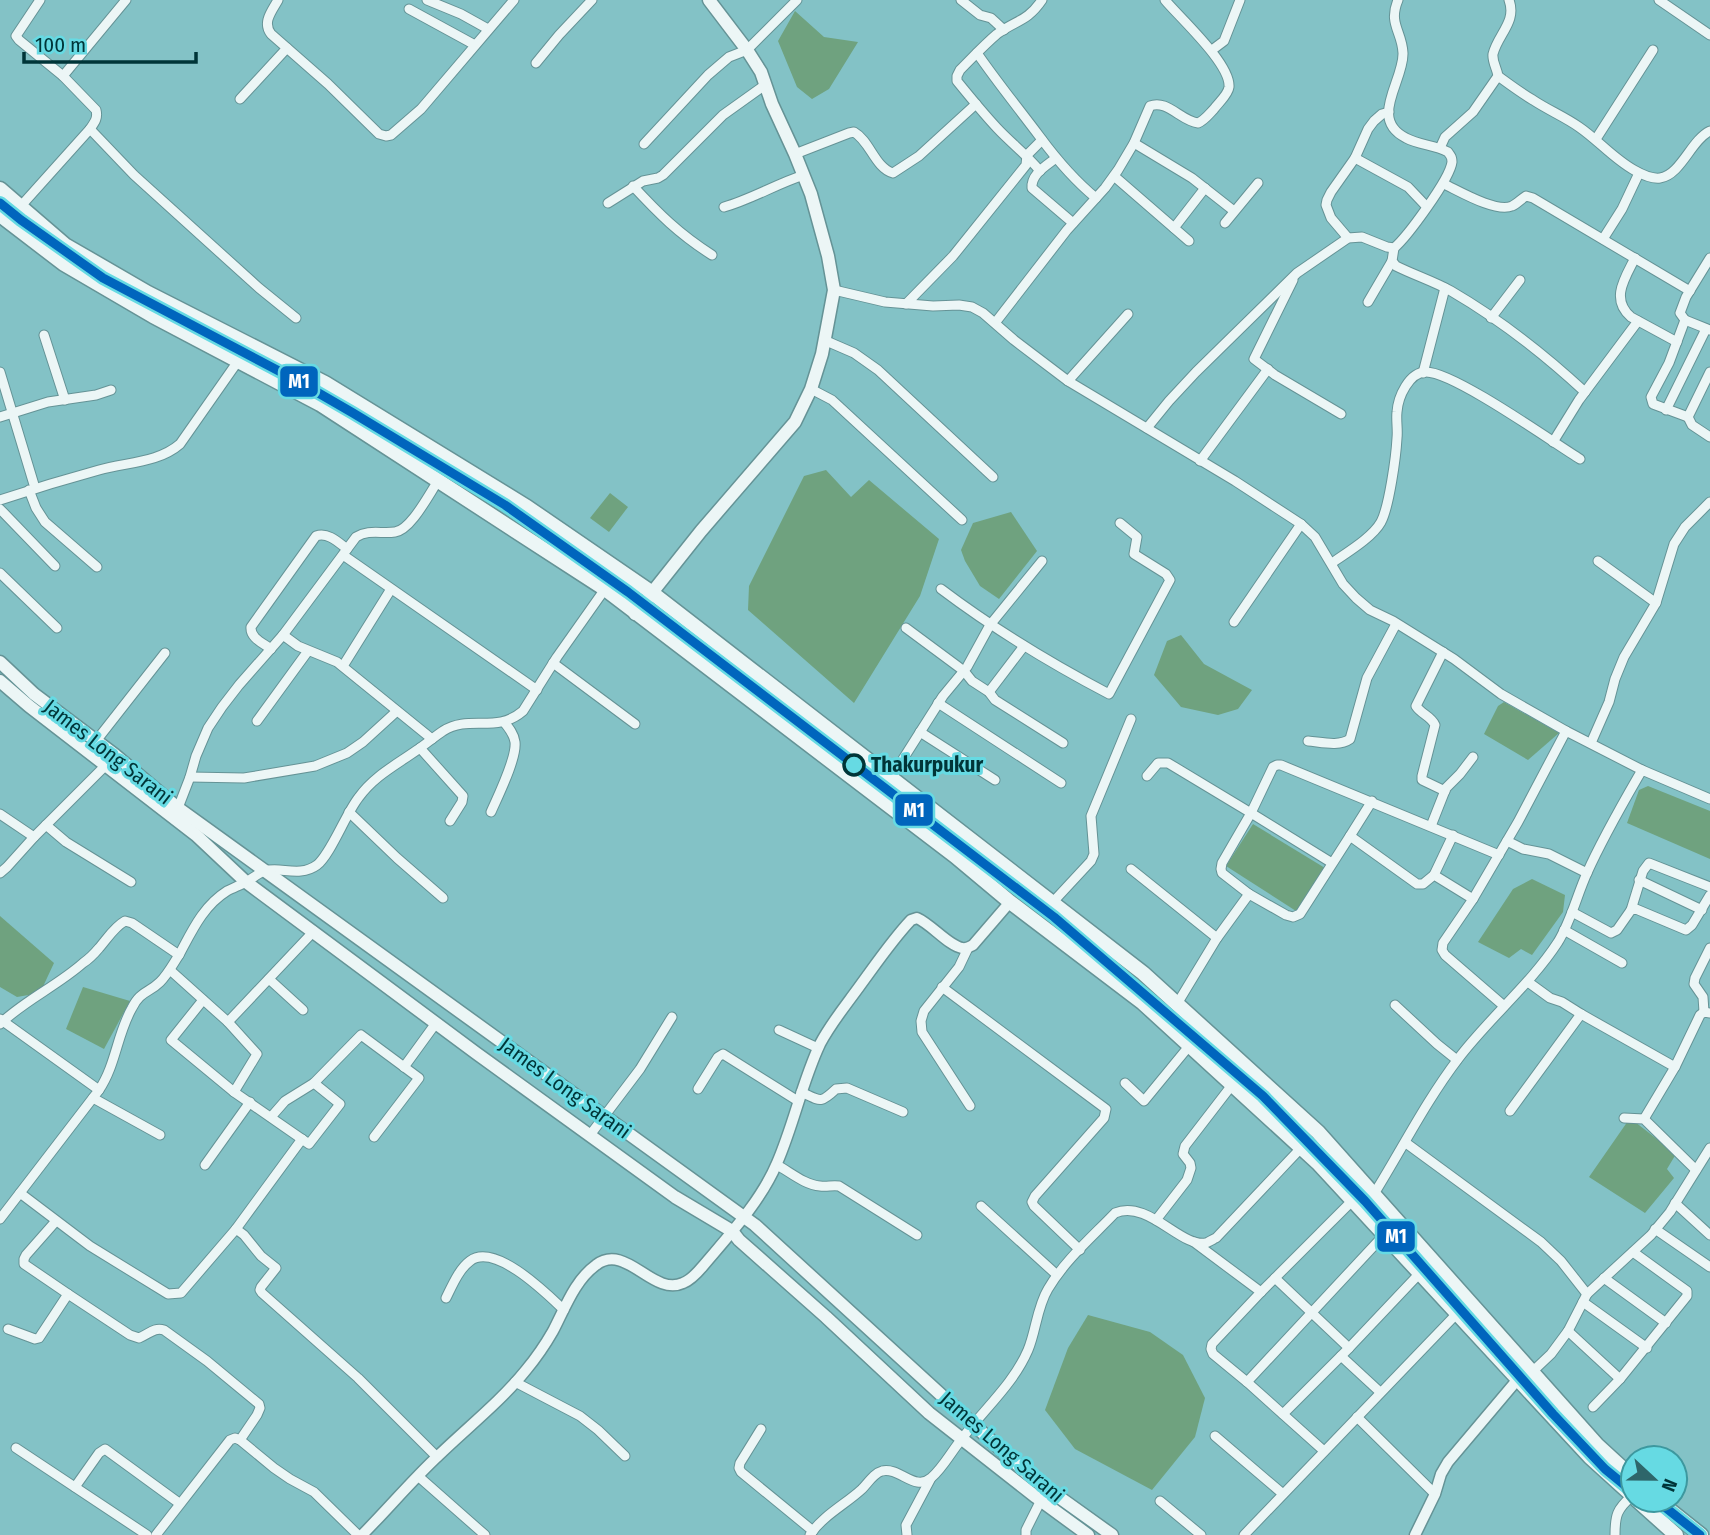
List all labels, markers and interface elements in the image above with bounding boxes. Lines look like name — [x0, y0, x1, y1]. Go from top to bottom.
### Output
scale bar — [24, 21, 196, 65]
text: 100 m — [35, 32, 86, 58]
line badge: M1 — [279, 365, 319, 398]
text: M1 — [288, 370, 310, 393]
street label: James Long Sarani — [38, 694, 178, 810]
place label: Thakurpukur — [871, 752, 984, 778]
marker: Thakurpukur — [843, 754, 865, 776]
line badge: M1 — [894, 793, 934, 827]
text: M1 — [903, 799, 925, 822]
street label: James Long Sarani — [494, 1032, 636, 1144]
line badge: M1 — [1376, 1220, 1416, 1253]
text: M1 — [1385, 1225, 1407, 1248]
street label: James Long Sarani — [935, 1386, 1069, 1508]
north arrow — [1619, 1444, 1689, 1514]
text: N — [1657, 1476, 1682, 1495]

